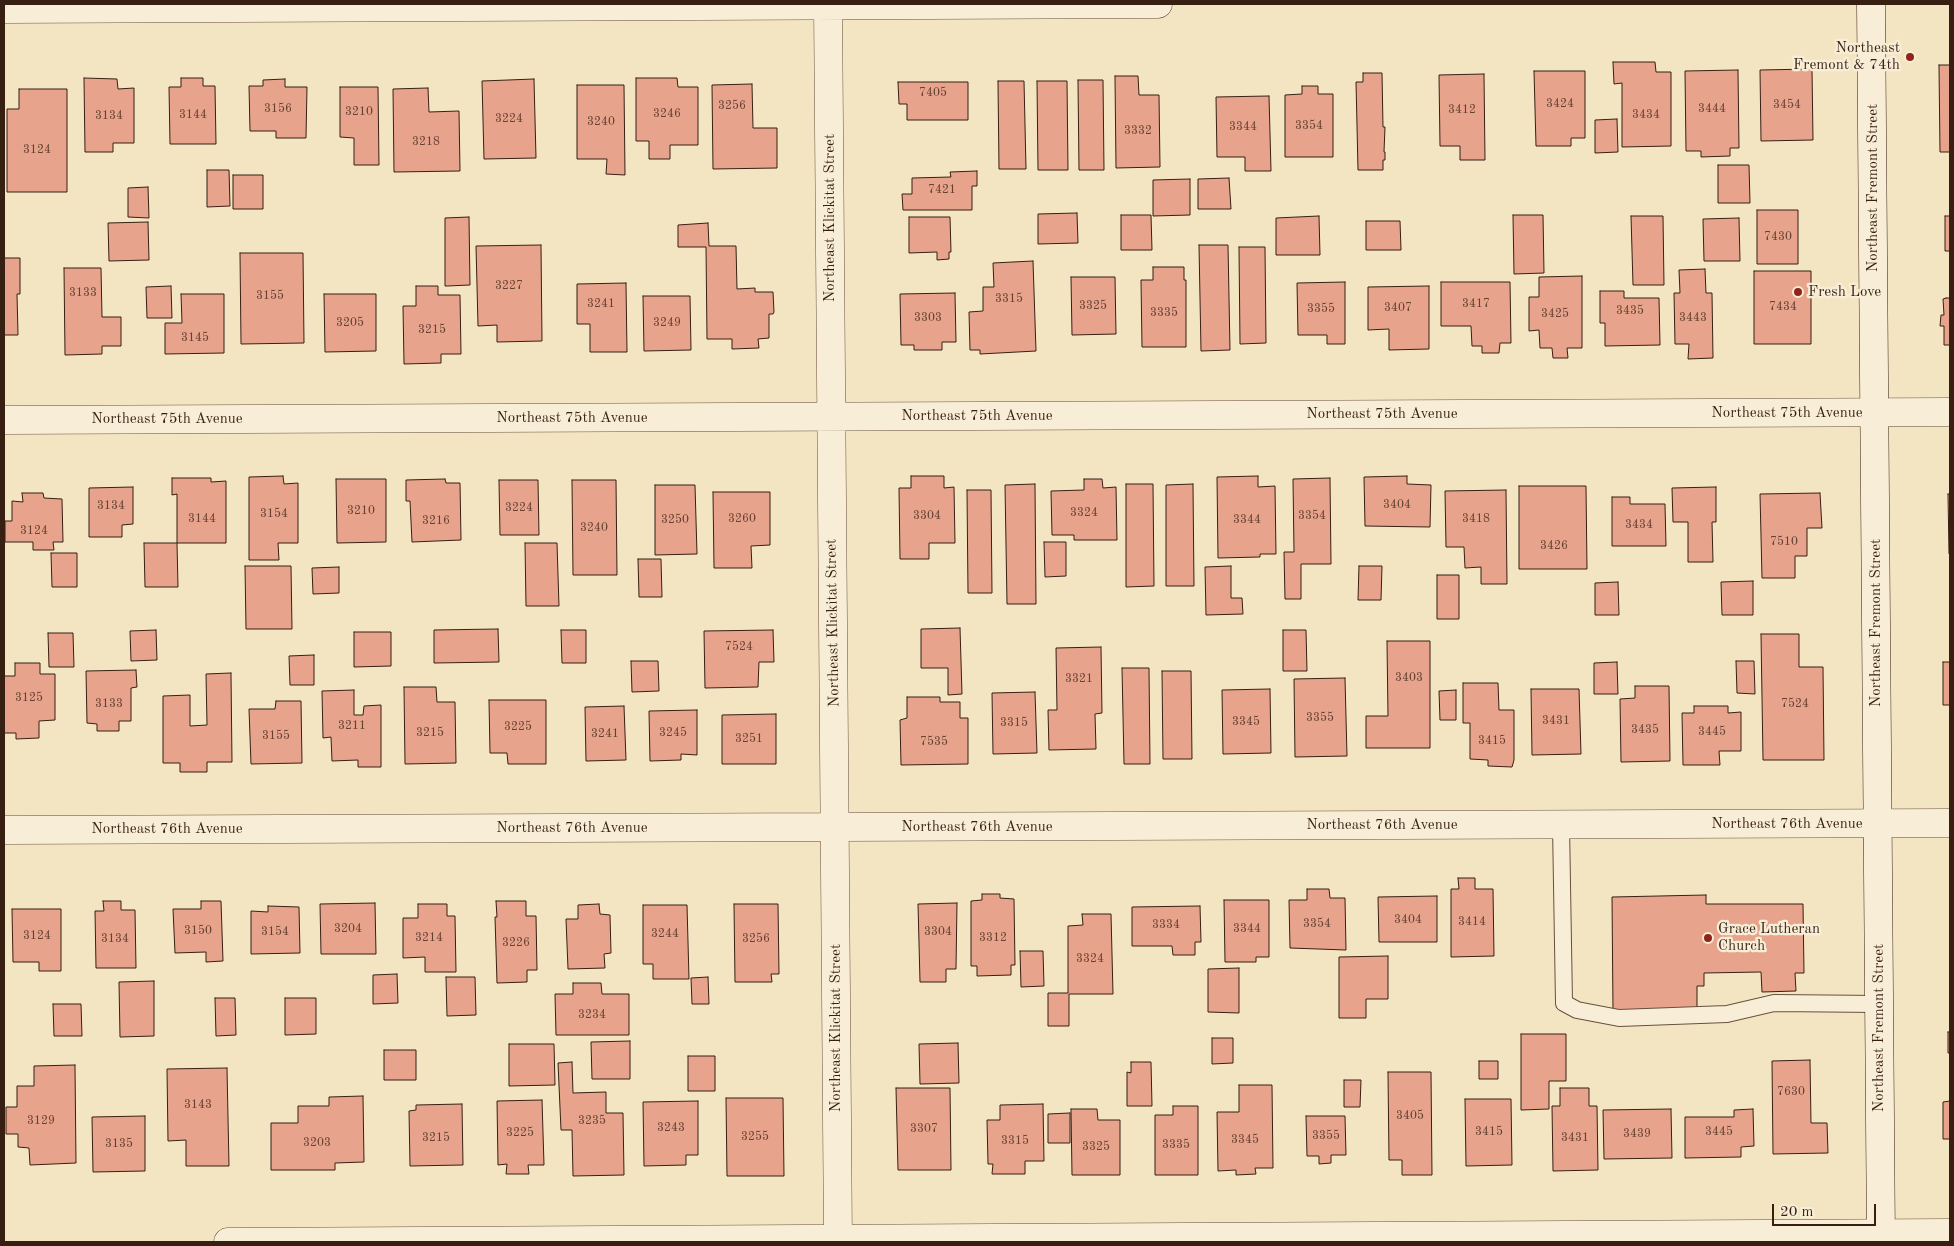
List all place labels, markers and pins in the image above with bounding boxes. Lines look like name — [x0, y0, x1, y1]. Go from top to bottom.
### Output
place label: Northeast Fremont & 74th — [1793, 39, 1900, 74]
marker: Northeast Fremont & 74th — [1904, 51, 1916, 63]
place label: Fresh Love — [1808, 283, 1881, 301]
marker: Fresh Love — [1792, 286, 1804, 298]
place label: Grace Lutheran Church — [1718, 920, 1820, 955]
marker: Grace Lutheran Church — [1702, 932, 1714, 944]

